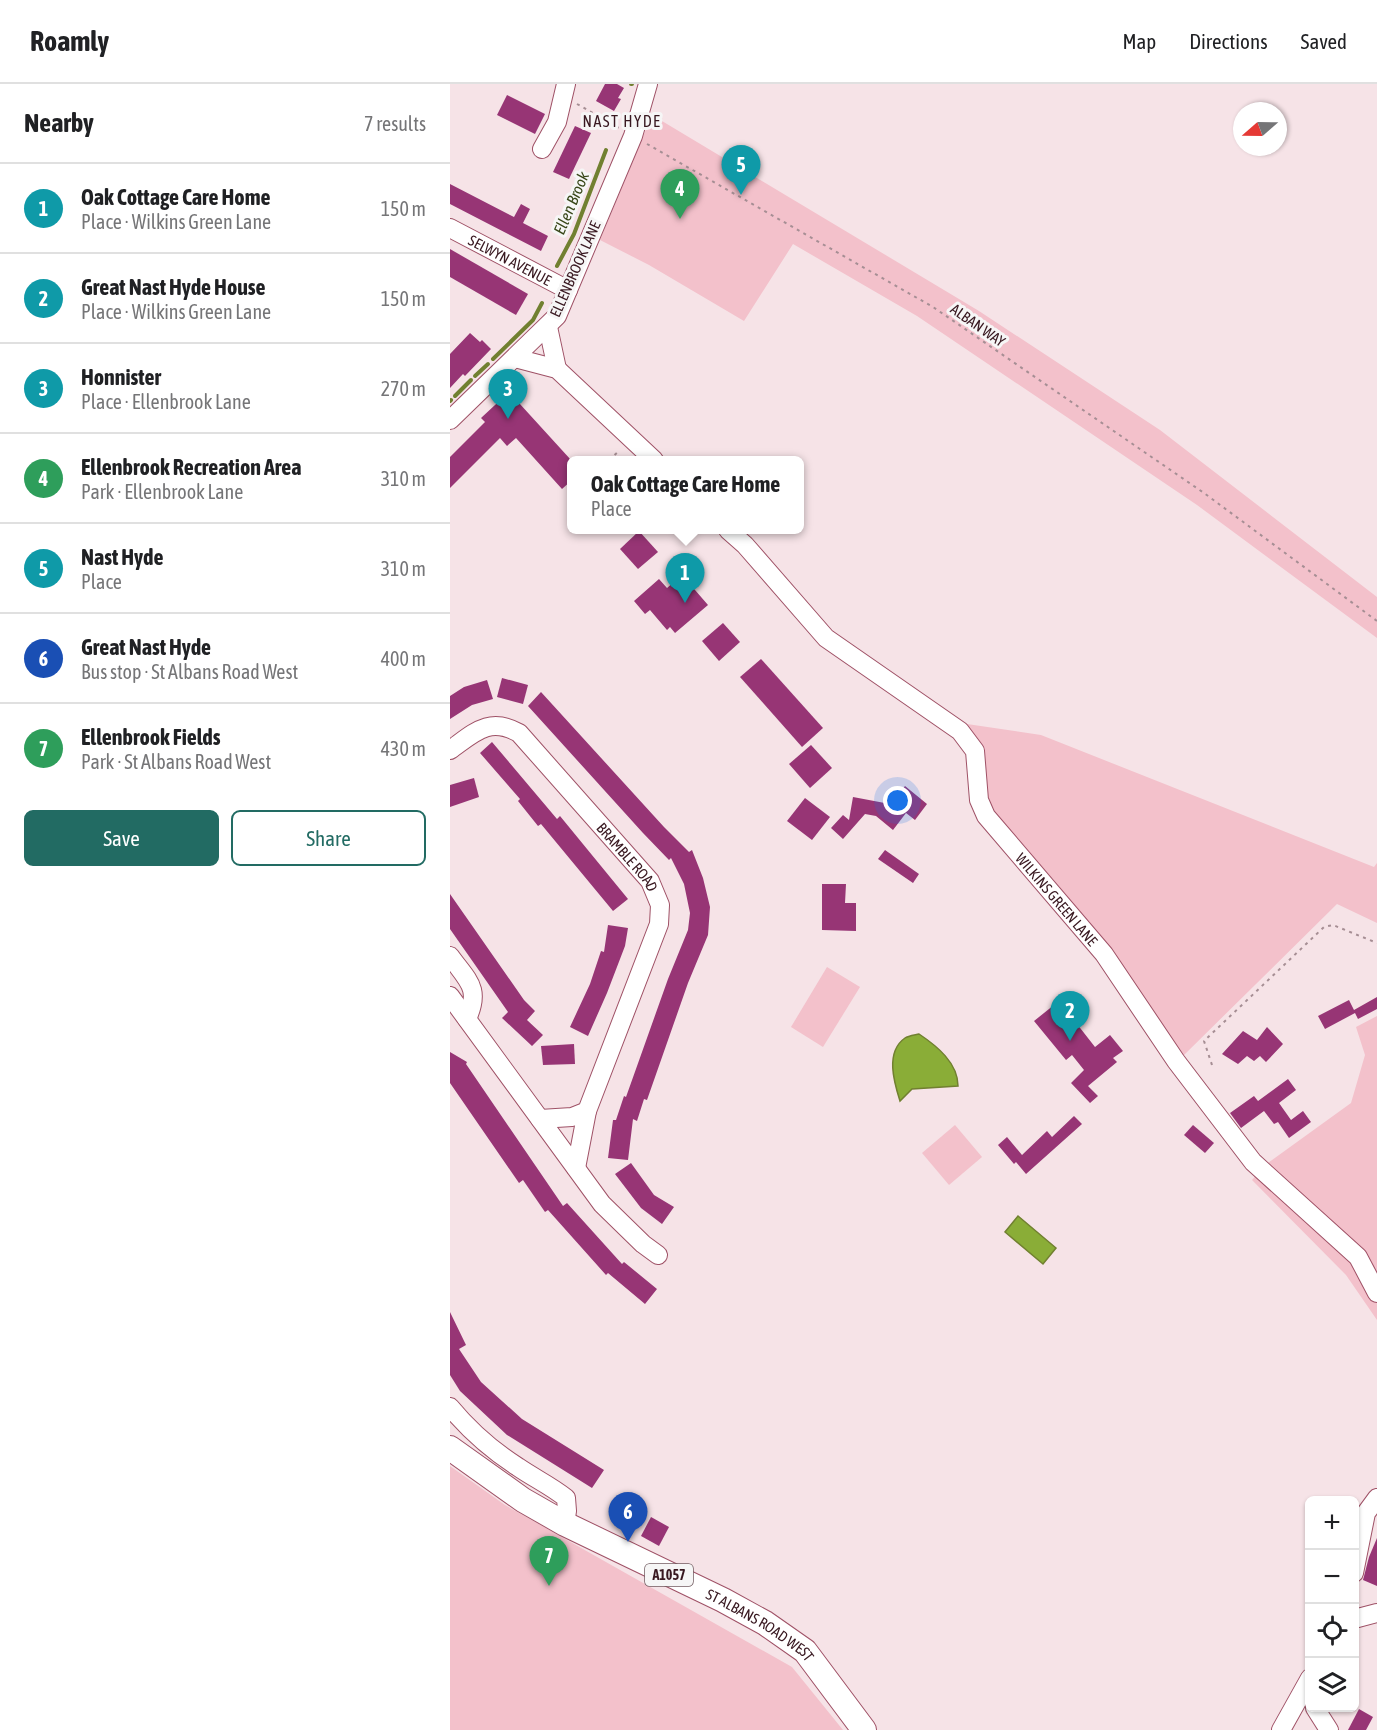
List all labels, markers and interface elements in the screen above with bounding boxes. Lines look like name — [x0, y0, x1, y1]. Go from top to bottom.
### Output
text: Roamly — [30, 25, 109, 57]
text: Map — [1122, 29, 1156, 53]
text: Directions — [1189, 29, 1268, 53]
text: Saved — [1301, 29, 1347, 53]
north arrow — [1233, 102, 1287, 156]
text: Nearby — [24, 108, 94, 138]
text: 7 results — [364, 112, 426, 135]
district label: NAST HYDE — [583, 112, 661, 130]
pin: 5 — [722, 146, 760, 195]
water label: Ellen Brook — [550, 168, 593, 237]
pin: 4 — [660, 170, 700, 219]
text: Oak Cottage Care Home — [81, 184, 271, 210]
text: 1 — [39, 197, 48, 220]
text: 150 m — [381, 197, 426, 220]
text: Place · Wilkins Green Lane — [81, 210, 271, 233]
street label: ELLENBROOK LANE — [546, 218, 604, 320]
street label: SELWYN AVENUE — [466, 231, 555, 289]
text: Great Nast Hyde House — [81, 274, 266, 300]
text: 2 — [39, 287, 48, 310]
text: 150 m — [381, 287, 426, 310]
text: Place · Wilkins Green Lane — [81, 300, 271, 323]
street label: ALBAN WAY — [948, 300, 1009, 350]
text: Honnister — [81, 364, 161, 390]
pin: 3 — [488, 370, 528, 419]
text: 3 — [39, 377, 48, 400]
text: 270 m — [381, 377, 426, 400]
text: Place · Ellenbrook Lane — [81, 390, 251, 413]
text: Ellenbrook Recreation Area — [81, 454, 301, 480]
popup — [567, 456, 804, 534]
text: 4 — [39, 467, 48, 490]
text: 310 m — [381, 467, 426, 490]
text: Oak Cottage Care Home — [591, 471, 780, 497]
text: Park · Ellenbrook Lane — [81, 480, 243, 503]
text: Place — [591, 497, 632, 520]
text: Nast Hyde — [81, 544, 163, 570]
pin: 1 — [666, 554, 704, 603]
text: 5 — [39, 557, 48, 580]
text: 310 m — [381, 557, 426, 580]
text: Place — [81, 570, 122, 593]
text: Great Nast Hyde — [81, 634, 211, 660]
text: 6 — [39, 647, 48, 670]
text: 400 m — [381, 647, 426, 670]
text: Bus stop · St Albans Road West — [81, 660, 298, 683]
text: Ellenbrook Fields — [81, 724, 220, 750]
text: 7 — [39, 737, 48, 760]
text: 430 m — [381, 737, 426, 760]
text: Park · St Albans Road West — [81, 750, 271, 773]
your location — [883, 786, 912, 815]
button: Save — [24, 810, 219, 866]
button: Share — [231, 810, 426, 866]
street label: BRAMBLE ROAD — [594, 819, 662, 893]
street label: WILKINS GREEN LANE — [1013, 849, 1102, 949]
pin: 2 — [1050, 992, 1090, 1041]
pin: 6 — [608, 1492, 648, 1542]
map controls — [1305, 1496, 1359, 1712]
button: + — [1305, 1496, 1359, 1550]
pin: 7 — [530, 1536, 568, 1586]
button: − — [1305, 1550, 1359, 1604]
road number: A1057 — [645, 1564, 693, 1586]
street label: ST ALBANS ROAD WEST — [704, 1585, 818, 1664]
button: locate — [1305, 1604, 1359, 1658]
button: layers — [1305, 1658, 1359, 1712]

